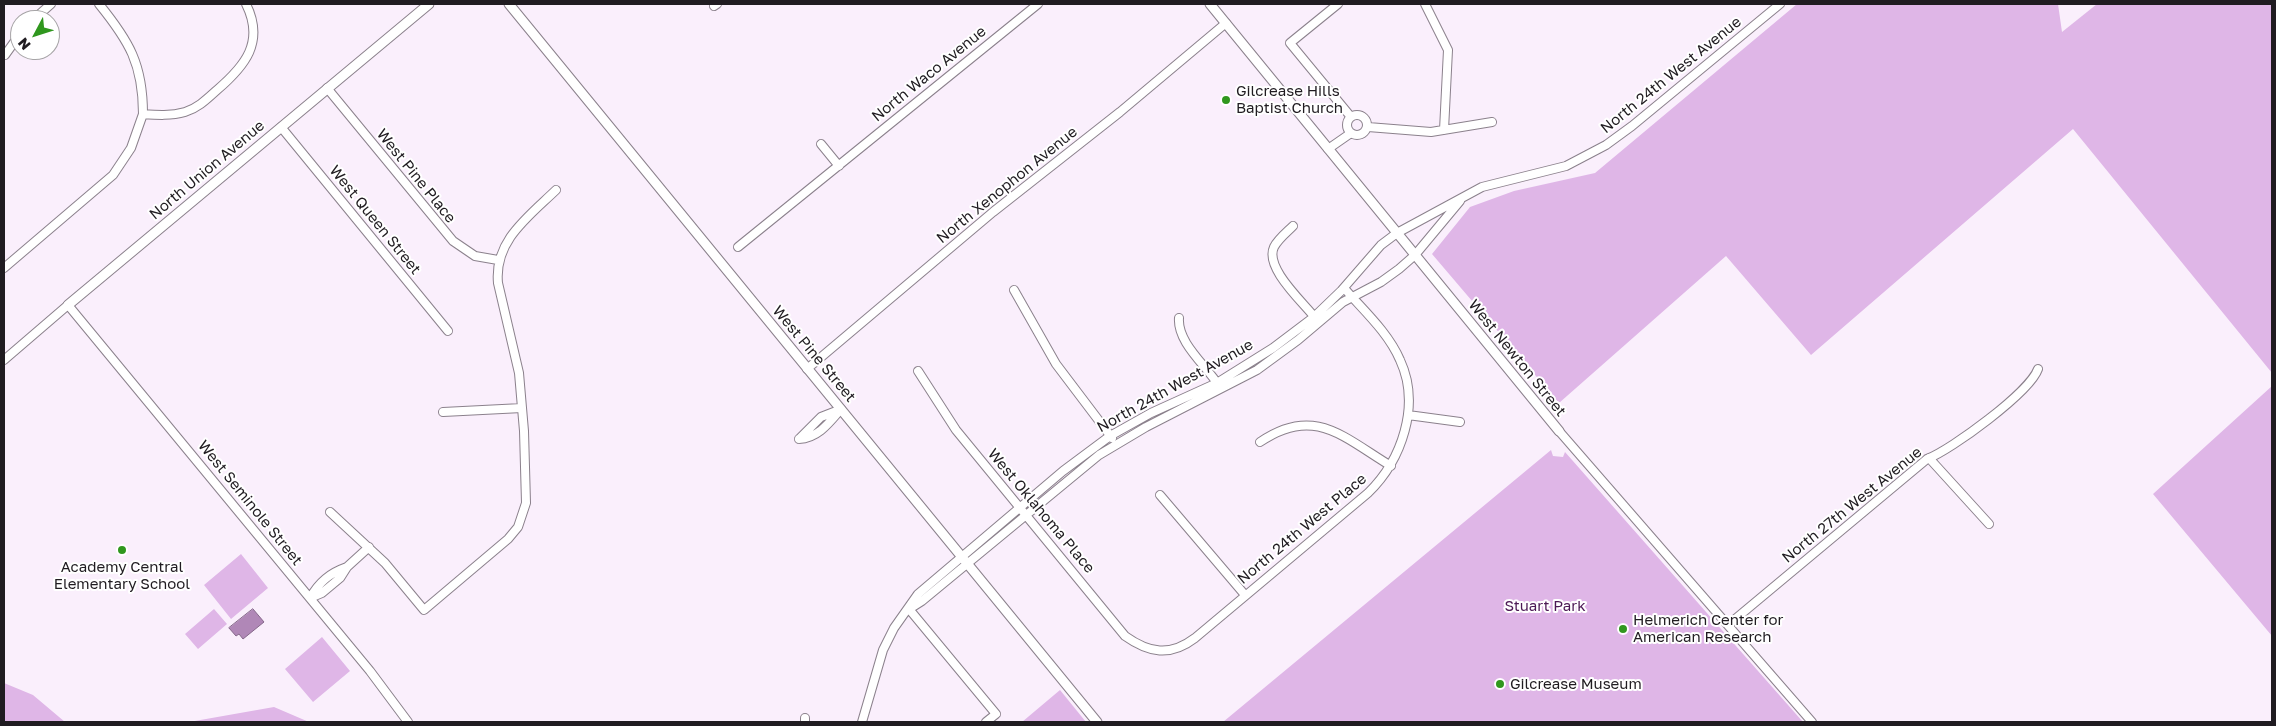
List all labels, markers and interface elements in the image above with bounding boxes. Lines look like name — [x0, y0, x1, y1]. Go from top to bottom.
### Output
north arrow — [10, 10, 60, 60]
street label: North 24th West Avenue — [1597, 13, 1745, 137]
street label: North Waco Avenue — [868, 22, 990, 126]
text: N — [14, 35, 34, 54]
place label: Gilcrease Hills Baptist Church — [1236, 82, 1343, 117]
marker: Gilcrease Hills Baptist Church — [1220, 94, 1232, 106]
street label: North Union Avenue — [146, 117, 268, 223]
street label: North Xenophon Avenue — [933, 123, 1081, 247]
street label: West Pine Place — [373, 125, 459, 227]
street label: West Queen Street — [325, 162, 425, 278]
street label: West Newton Street — [1464, 296, 1570, 420]
street label: West Pine Street — [768, 302, 860, 406]
street label: North 24th West Avenue — [1094, 336, 1256, 436]
street label: West Seminole Street — [194, 437, 306, 569]
street label: North 27th West Avenue — [1779, 443, 1925, 567]
street label: West Oklahoma Place — [984, 445, 1098, 577]
street label: North 24th West Place — [1234, 470, 1370, 588]
marker: Academy Central Elementary School — [116, 544, 128, 556]
place label: Academy Central Elementary School — [54, 558, 190, 593]
park label: Stuart Park — [1504, 597, 1586, 615]
place label: Helmerich Center for American Research — [1633, 611, 1783, 646]
marker: Helmerich Center for American Research — [1617, 623, 1629, 635]
place label: Gilcrease Museum — [1510, 675, 1642, 693]
marker: Gilcrease Museum — [1494, 678, 1506, 690]

